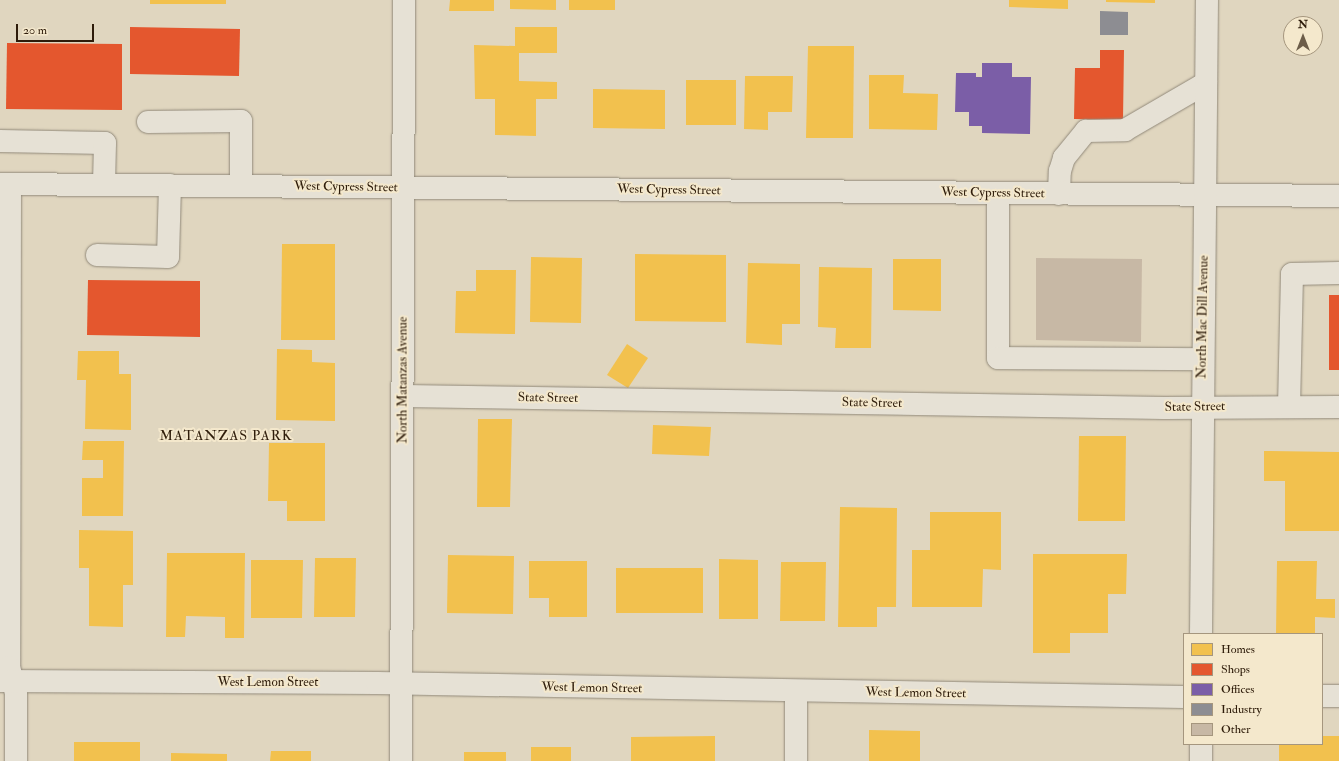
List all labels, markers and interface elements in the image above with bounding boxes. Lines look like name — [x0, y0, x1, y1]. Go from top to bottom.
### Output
scale bar — [18, 16, 96, 42]
north arrow — [1283, 16, 1323, 56]
text: N — [1298, 18, 1308, 31]
text: 20 m — [23, 23, 47, 38]
street label: West Cypress Street — [294, 178, 398, 196]
street label: West Cypress Street — [617, 181, 721, 199]
street label: West Cypress Street — [941, 184, 1045, 202]
street label: North Mac Dill Avenue — [1194, 255, 1212, 379]
street label: North Matanzas Avenue — [395, 317, 411, 443]
street label: State Street — [518, 390, 578, 406]
street label: State Street — [842, 395, 902, 411]
street label: State Street — [1165, 399, 1225, 415]
district label: MATANZAS PARK — [160, 428, 292, 444]
legend — [1183, 633, 1323, 745]
text: Homes — [1221, 642, 1255, 657]
text: Shops — [1221, 662, 1250, 677]
street label: West Lemon Street — [218, 674, 318, 690]
street label: West Lemon Street — [541, 679, 643, 697]
text: Offices — [1221, 682, 1254, 697]
street label: West Lemon Street — [865, 684, 967, 702]
text: Industry — [1221, 702, 1262, 717]
text: Other — [1221, 722, 1250, 737]

